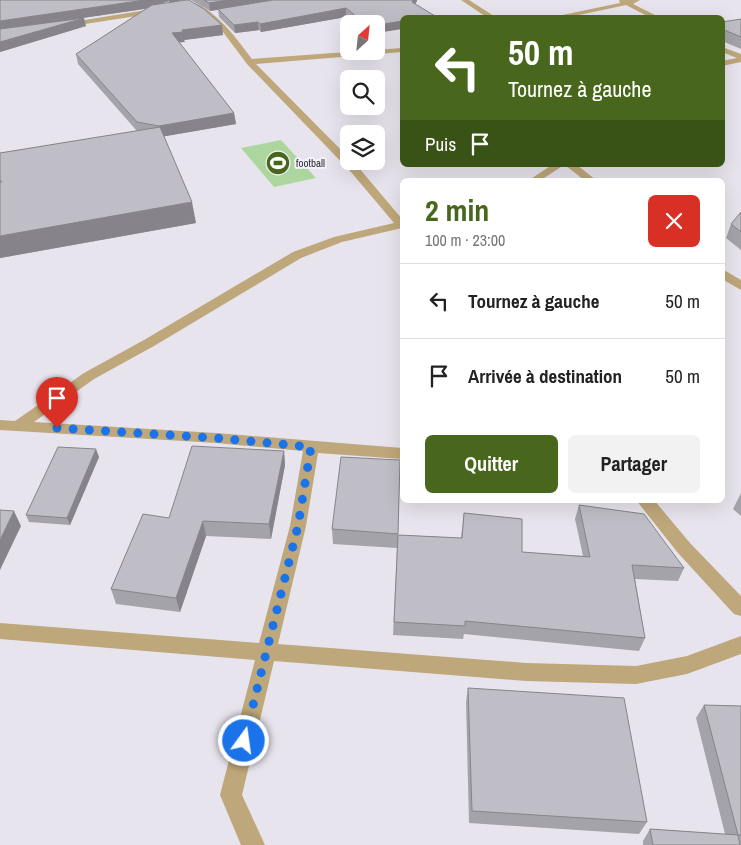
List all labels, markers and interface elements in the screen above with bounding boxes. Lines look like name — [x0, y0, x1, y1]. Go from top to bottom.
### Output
north arrow — [340, 15, 385, 60]
map controls — [340, 15, 385, 170]
text: 50 m — [508, 29, 573, 76]
icon: left — [425, 35, 490, 100]
button: search — [340, 70, 385, 115]
text: Tournez à gauche — [508, 74, 651, 104]
button: layers — [340, 125, 385, 170]
icon: arrive — [466, 130, 494, 158]
text: Puis — [425, 131, 456, 157]
sports icon: football — [265, 150, 291, 176]
place label: football — [296, 156, 325, 170]
text: 2 min — [425, 190, 489, 230]
button: close — [648, 195, 700, 247]
text: 100 m · 23:00 — [425, 229, 505, 251]
icon: left — [425, 287, 453, 315]
text: Tournez à gauche — [468, 288, 599, 314]
text: 50 m — [665, 288, 700, 314]
icon: arrive — [425, 362, 453, 390]
text: Arrivée à destination — [468, 363, 622, 389]
text: 50 m — [665, 363, 700, 389]
pin — [36, 377, 78, 428]
icon: arrive — [43, 384, 71, 412]
button: Quitter — [425, 435, 558, 493]
button: Partager — [568, 435, 700, 493]
position arrow — [217, 714, 269, 766]

